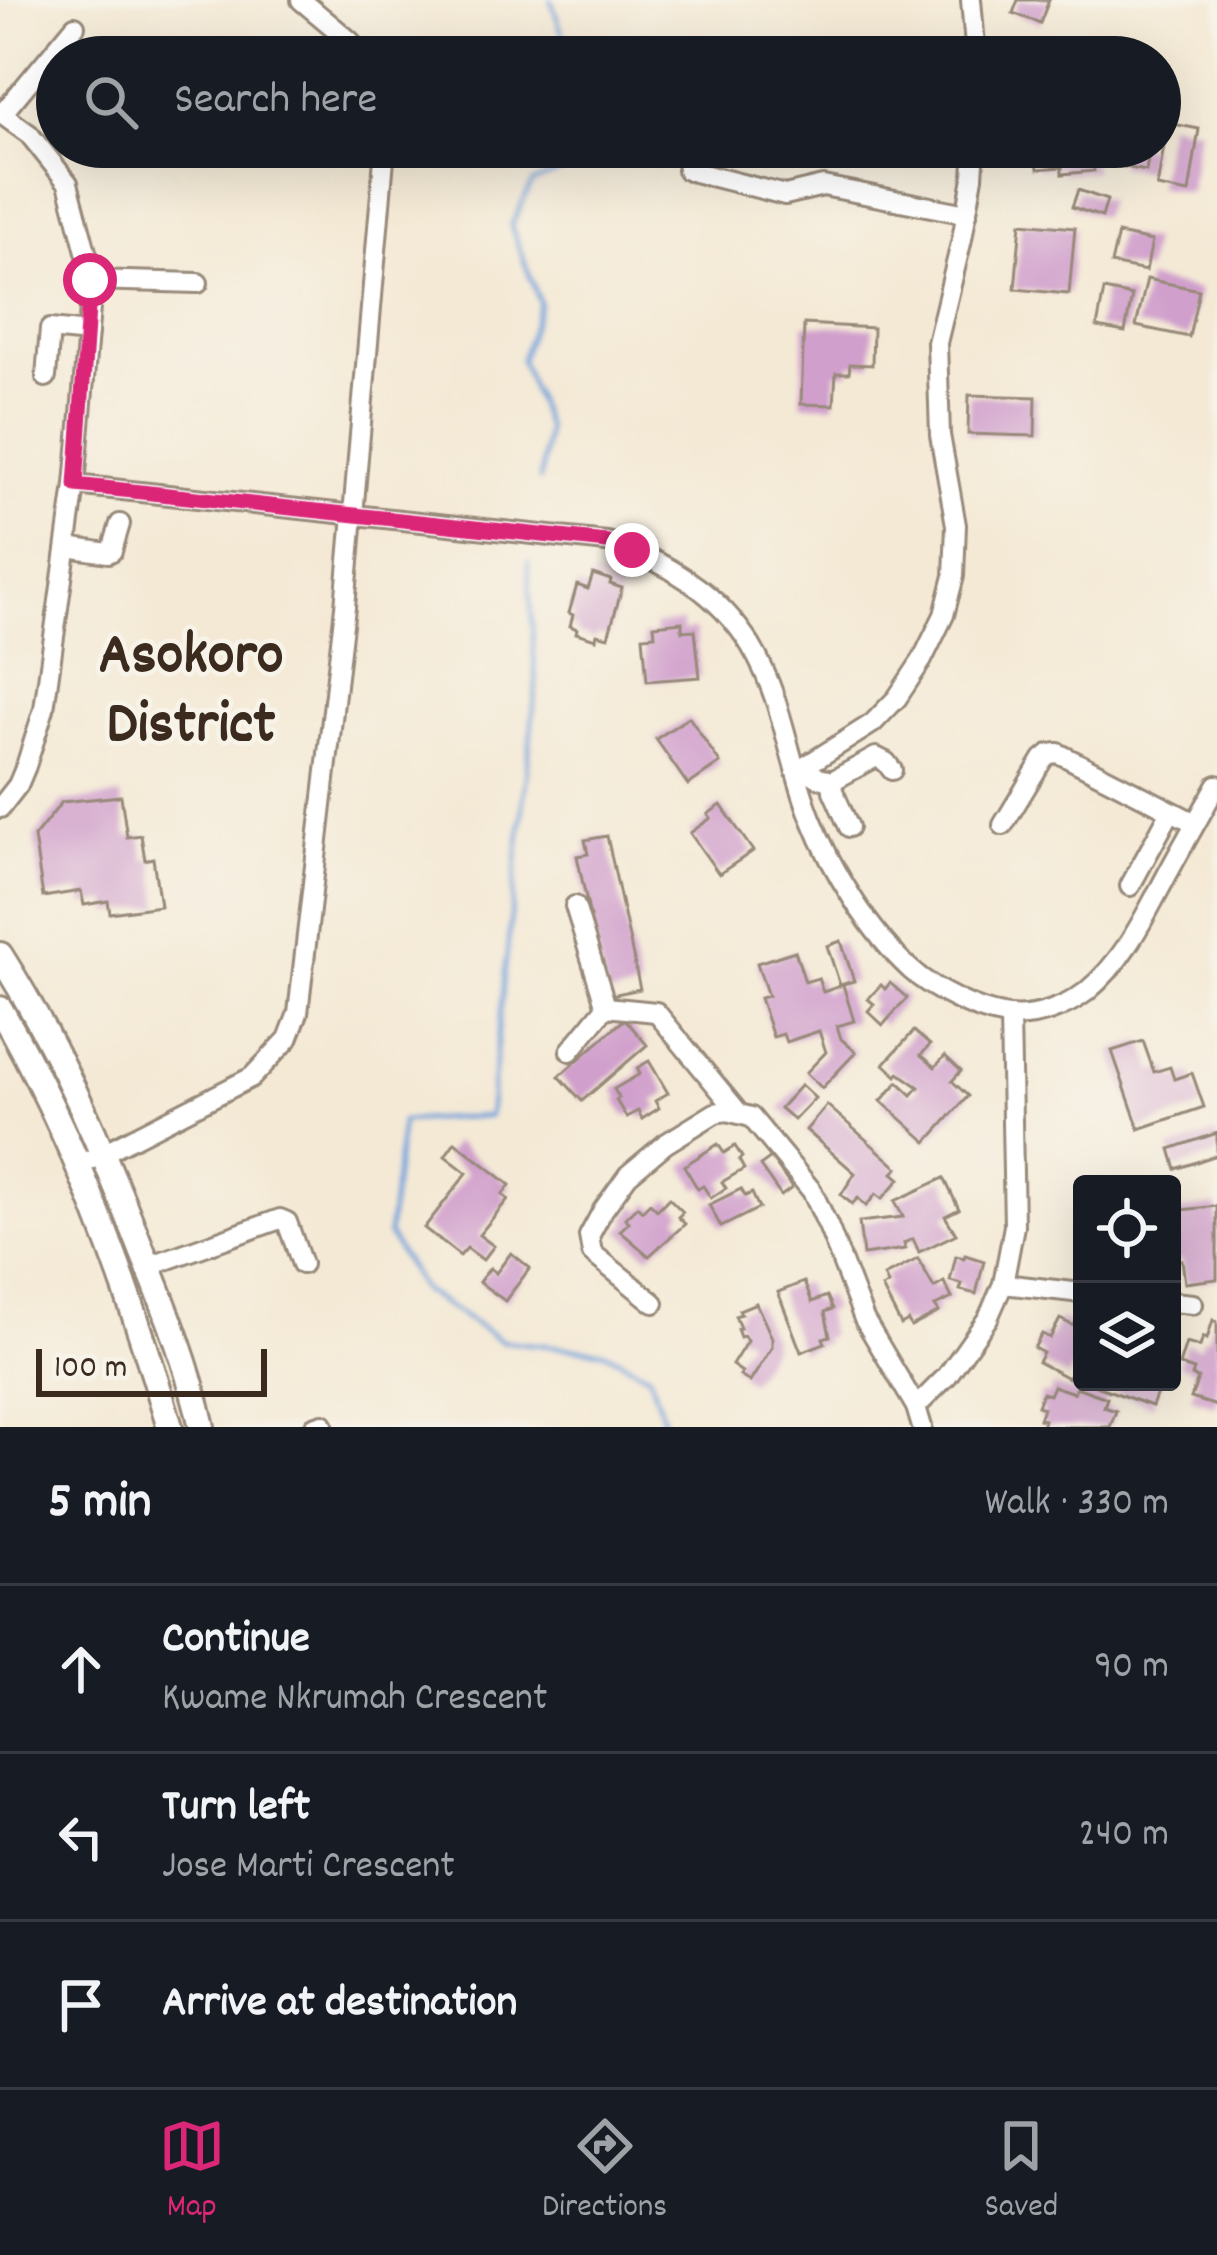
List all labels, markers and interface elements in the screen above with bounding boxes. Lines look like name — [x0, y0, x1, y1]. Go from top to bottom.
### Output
search box — [36, 36, 1181, 168]
icon: search — [78, 69, 144, 135]
text: Search here — [174, 70, 377, 134]
route start — [63, 253, 117, 307]
route end — [605, 523, 659, 577]
district label: Asokoro District — [99, 616, 283, 771]
map controls — [1073, 1175, 1181, 1391]
button: locate — [1073, 1175, 1181, 1283]
button: layers — [1073, 1283, 1181, 1391]
scale bar — [36, 1343, 267, 1396]
text: 100 m — [54, 1346, 127, 1393]
text: 5 min — [48, 1469, 151, 1541]
text: Walk · 330 m — [985, 1478, 1169, 1533]
text: Continue — [162, 1609, 310, 1673]
icon: ahead — [48, 1636, 114, 1702]
text: 90 m — [1094, 1641, 1169, 1696]
text: Kwame Nkrumah Crescent — [162, 1673, 547, 1728]
text: Turn left — [162, 1777, 310, 1841]
icon: left — [48, 1804, 114, 1870]
text: 240 m — [1079, 1809, 1169, 1864]
text: Jose Marti Crescent — [162, 1841, 455, 1896]
icon: arrive — [48, 1972, 114, 2038]
text: Arrive at destination — [162, 1973, 517, 2037]
tab: Map — [159, 2113, 225, 2232]
tab: Directions — [542, 2113, 667, 2232]
tab: Saved — [985, 2113, 1058, 2232]

